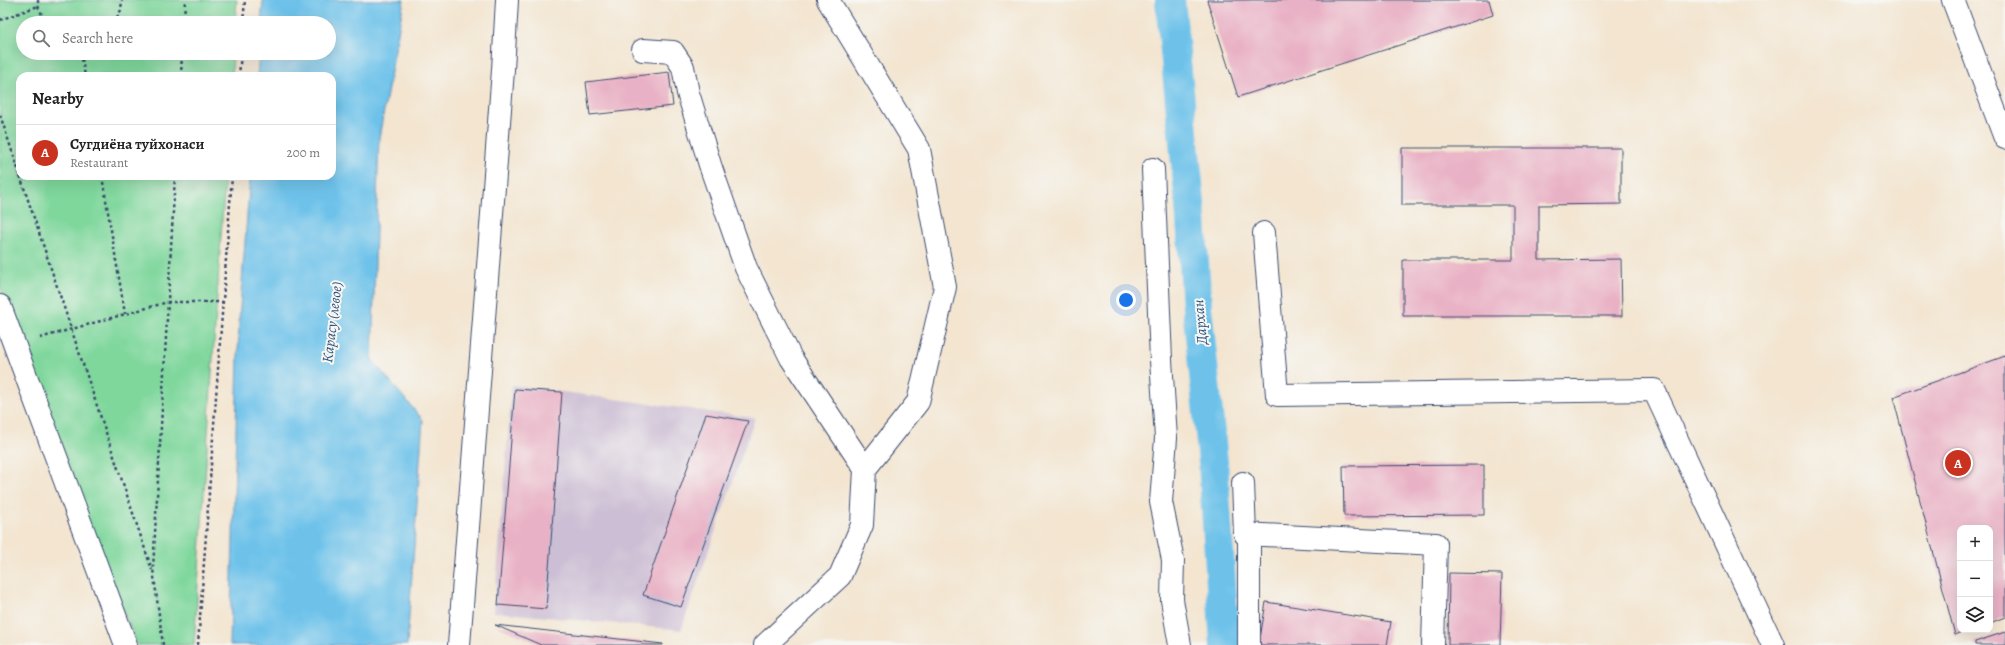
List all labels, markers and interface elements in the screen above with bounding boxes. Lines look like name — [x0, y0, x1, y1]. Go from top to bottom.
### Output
search box — [16, 16, 336, 60]
icon: search — [30, 27, 52, 49]
text: Search here — [62, 28, 133, 48]
text: Nearby — [32, 87, 83, 110]
text: Сугдиёна туйхонаси — [70, 134, 205, 154]
text: A — [41, 144, 49, 161]
text: 200 m — [287, 144, 320, 161]
text: Restaurant — [70, 154, 128, 171]
water label: Карасу (левое) — [317, 280, 347, 364]
your location — [1116, 290, 1136, 310]
water label: Дархан — [1188, 298, 1212, 346]
pin: A — [1945, 448, 1971, 478]
map controls — [1957, 525, 1993, 633]
button: + — [1957, 525, 1993, 561]
button: − — [1957, 561, 1993, 597]
button: layers — [1957, 597, 1993, 633]

